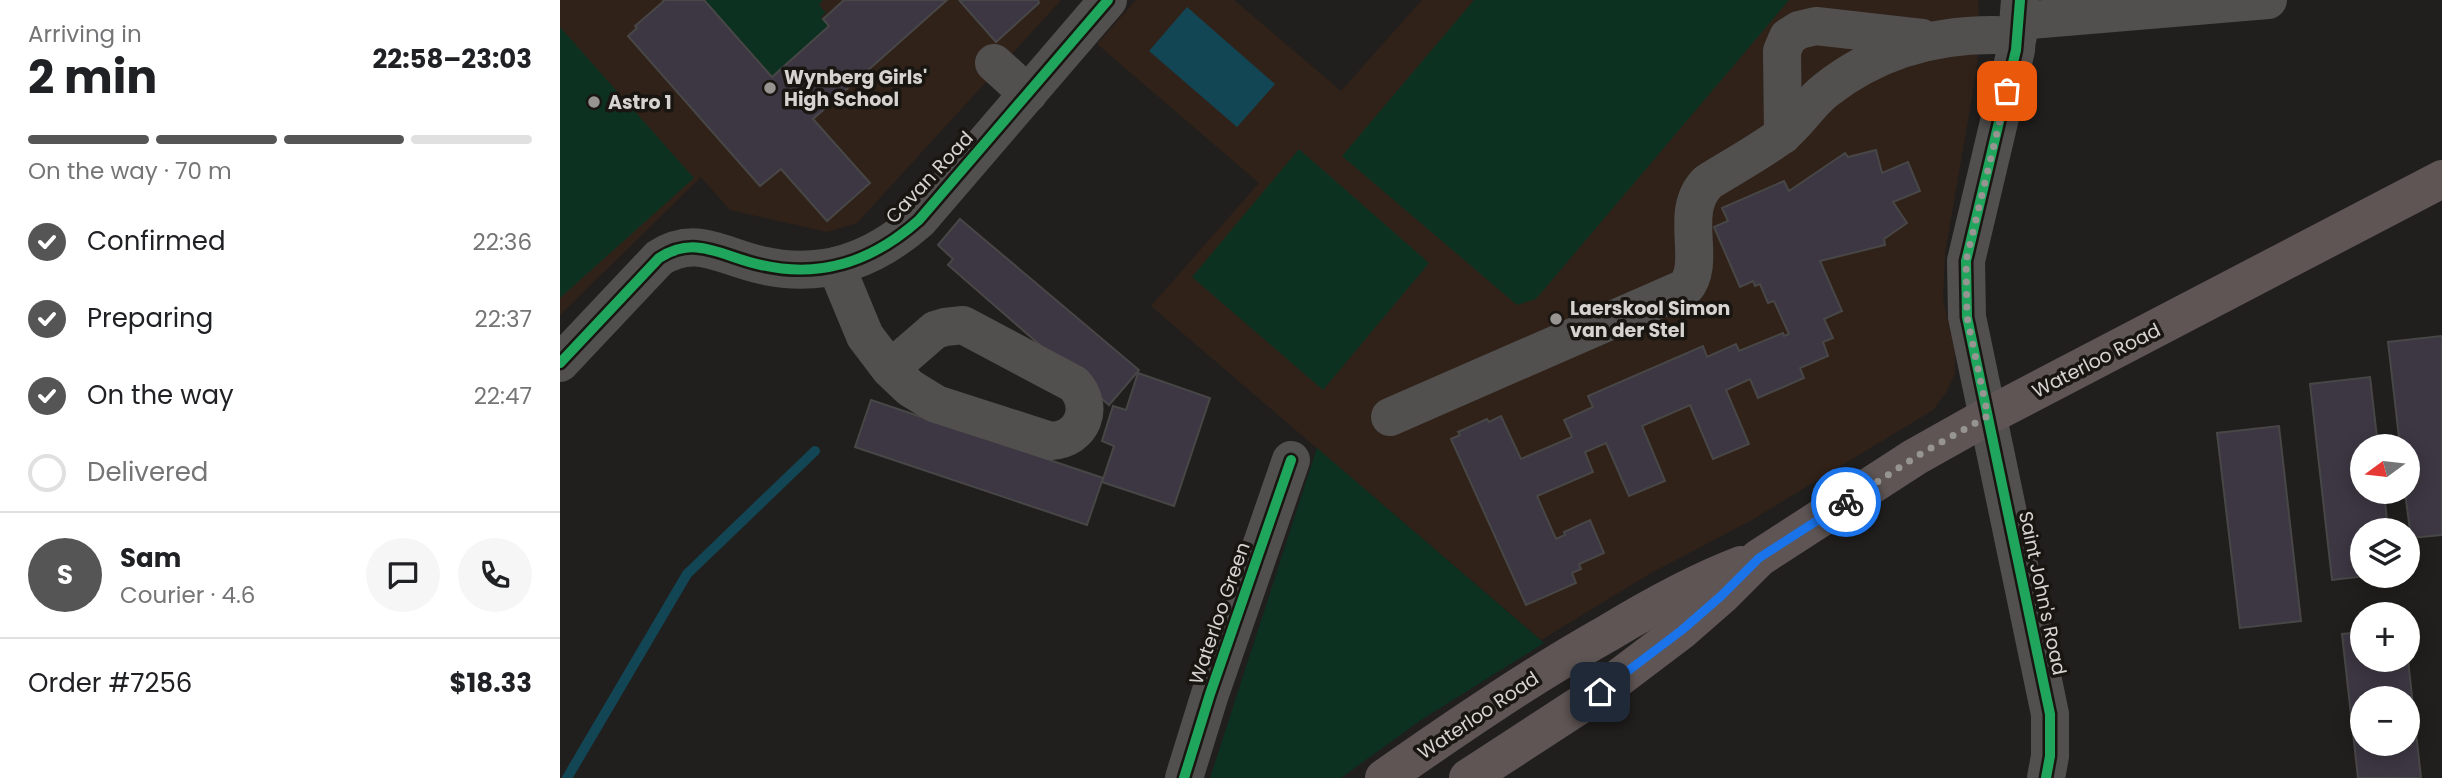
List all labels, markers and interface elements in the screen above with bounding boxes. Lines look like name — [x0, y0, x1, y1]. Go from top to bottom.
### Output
text: Arriving in — [28, 18, 142, 50]
text: 22:58–23:03 — [372, 41, 532, 77]
text: 2 min — [28, 45, 157, 109]
pin — [1977, 61, 2037, 121]
place label: Wynberg Girls' High School — [784, 64, 927, 113]
icon: bag — [1988, 72, 2026, 110]
marker: Wynberg Girls' High School — [762, 80, 778, 96]
place label: Astro 1 — [608, 89, 672, 116]
marker: Astro 1 — [586, 94, 602, 110]
street label: Cavan Road — [879, 125, 979, 230]
text: On the way · 70 m — [28, 155, 232, 187]
icon: check — [28, 223, 66, 261]
text: Confirmed — [87, 223, 225, 259]
text: 22:36 — [472, 226, 532, 258]
place label: Laerskool Simon van der Stel — [1570, 295, 1730, 344]
icon: check — [28, 300, 66, 338]
text: Preparing — [87, 300, 213, 336]
text: 22:37 — [475, 303, 532, 335]
marker: Laerskool Simon van der Stel — [1548, 311, 1564, 327]
street label: Waterloo Road — [2027, 316, 2165, 404]
icon: check — [28, 377, 66, 415]
text: On the way — [87, 377, 234, 413]
text: 22:47 — [474, 380, 532, 412]
north arrow — [2350, 434, 2420, 504]
map controls — [2350, 434, 2420, 756]
text: Delivered — [87, 454, 208, 490]
courier — [1811, 467, 1881, 537]
icon: bike — [1827, 483, 1865, 521]
street label: Saint John's Road — [2012, 509, 2073, 677]
button: layers — [2350, 518, 2420, 588]
button: chat — [366, 538, 440, 612]
button: phone — [458, 538, 532, 612]
street label: Waterloo Green — [1182, 538, 1256, 688]
text: Sam — [120, 540, 181, 576]
text: S — [57, 557, 73, 593]
text: Courier · 4.6 — [120, 579, 255, 611]
button: + — [2350, 602, 2420, 672]
pin — [1570, 662, 1630, 722]
text: Order #7256 — [28, 665, 192, 701]
text: $18.33 — [449, 665, 532, 701]
street label: Waterloo Road — [1412, 665, 1544, 766]
icon: home — [1581, 673, 1619, 711]
button: − — [2350, 686, 2420, 756]

